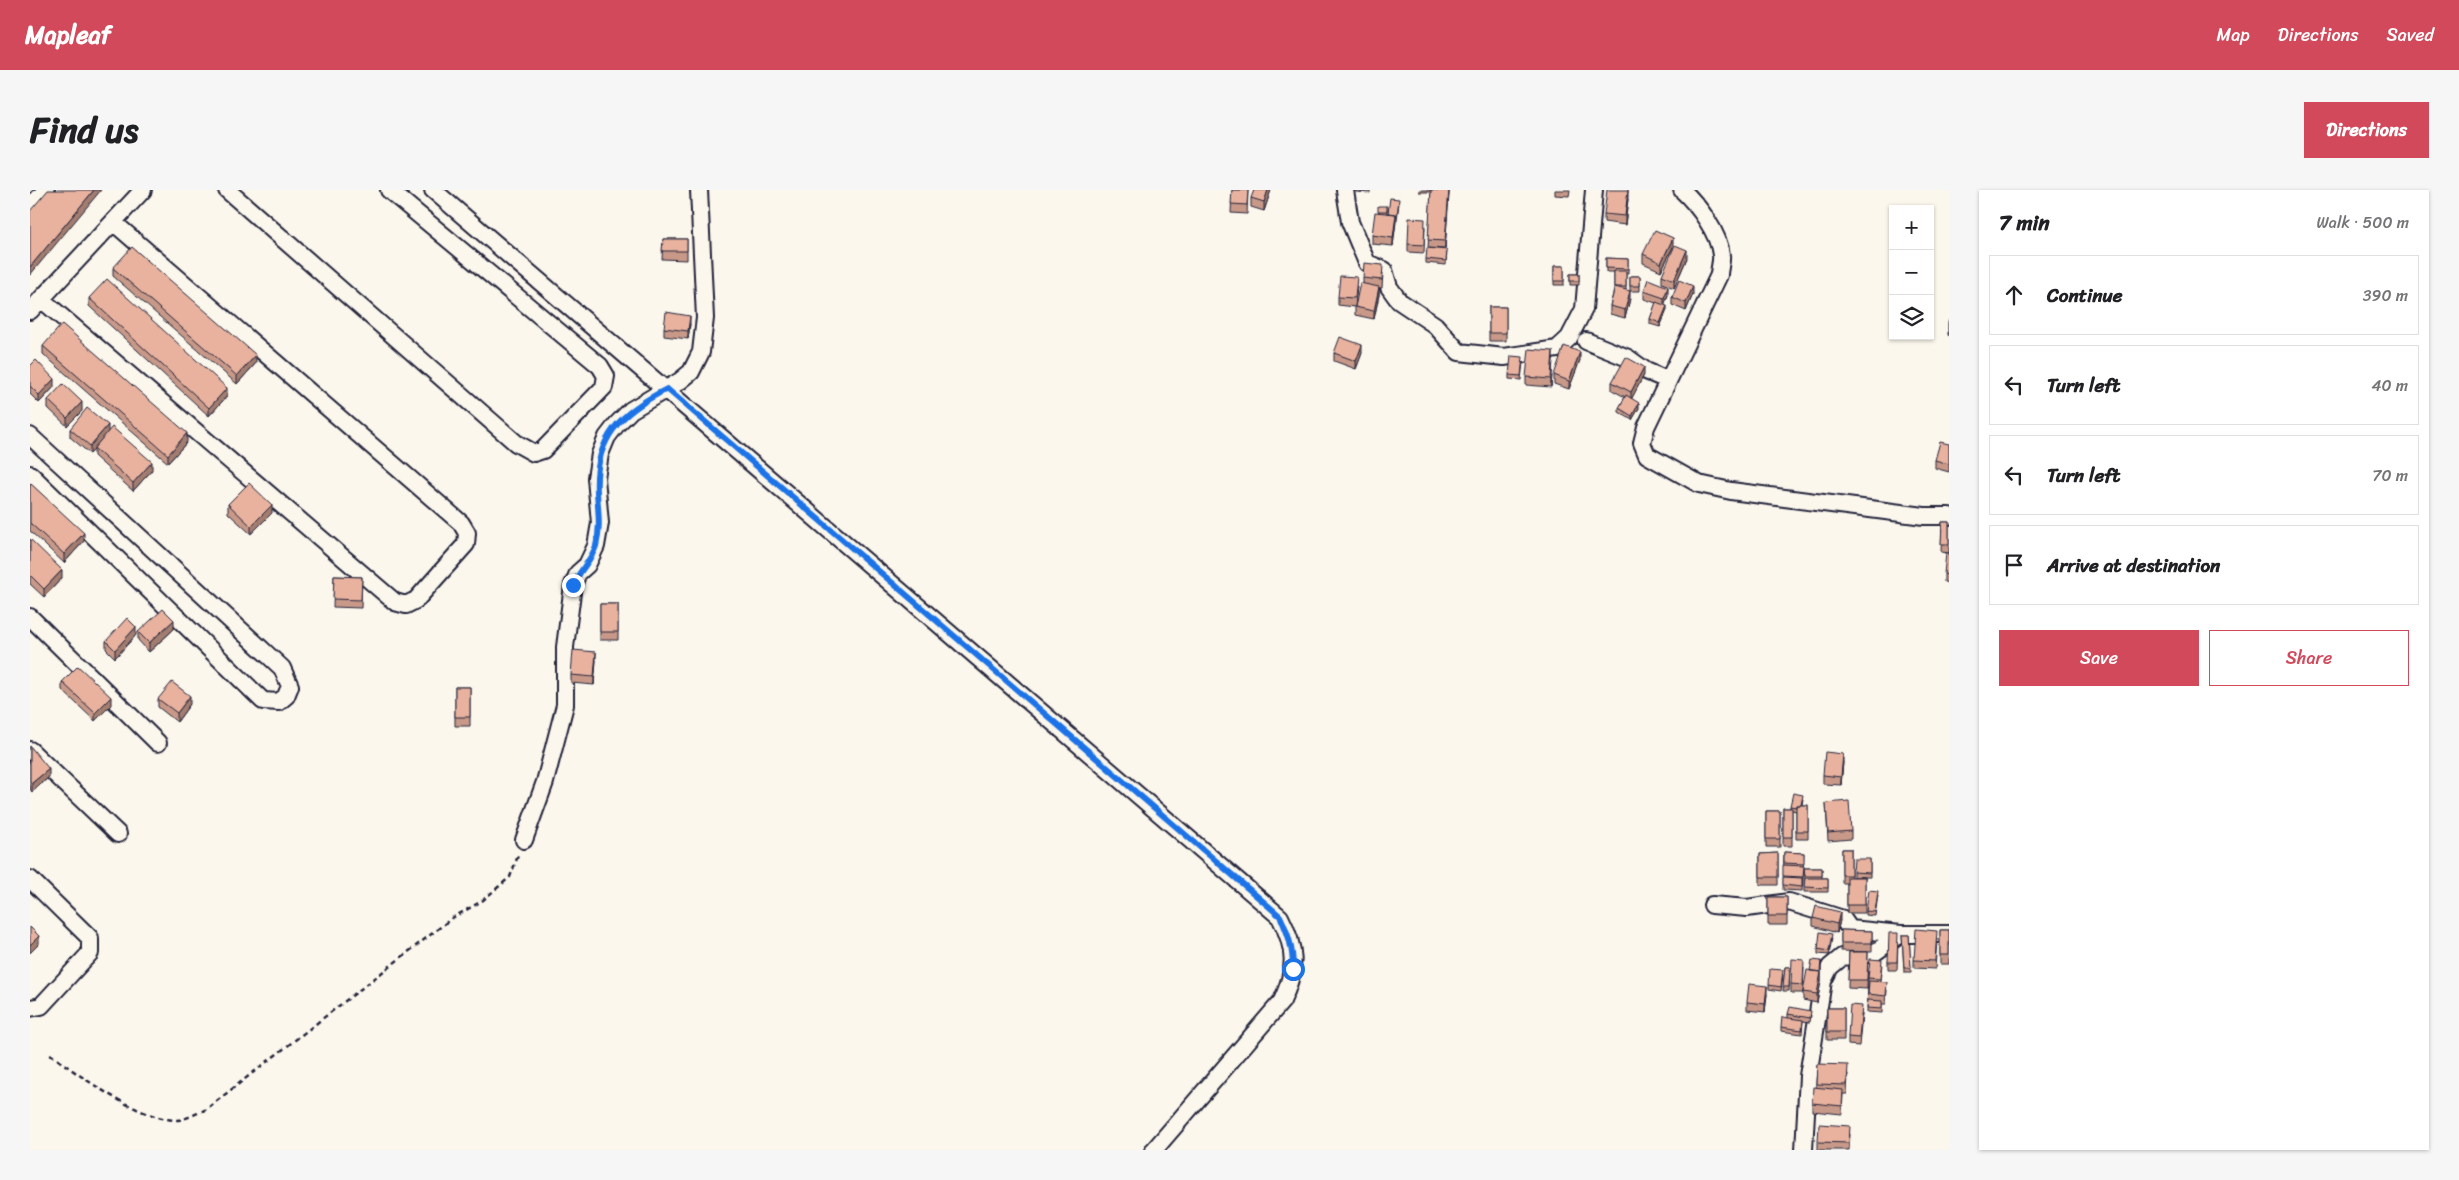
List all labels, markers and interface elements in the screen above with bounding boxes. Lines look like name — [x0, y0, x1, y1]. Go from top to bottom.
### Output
text: Mapleaf — [25, 14, 111, 56]
text: Map — [2217, 19, 2250, 51]
text: Directions — [2278, 19, 2359, 51]
text: Saved — [2387, 19, 2434, 51]
text: Find us — [30, 99, 138, 161]
button: Directions — [2304, 102, 2429, 158]
text: 7 min — [1999, 204, 2050, 242]
map controls — [1889, 205, 1934, 340]
button: + — [1889, 205, 1934, 250]
text: Walk · 500 m — [2317, 208, 2409, 237]
button: − — [1889, 250, 1934, 295]
text: Continue — [2047, 279, 2123, 312]
icon: ahead — [2000, 281, 2028, 309]
text: 390 m — [2363, 281, 2408, 310]
button: layers — [1889, 295, 1934, 340]
text: Turn left — [2047, 369, 2120, 402]
icon: left — [2000, 371, 2028, 399]
text: 40 m — [2371, 371, 2408, 400]
text: Turn left — [2047, 459, 2120, 492]
icon: left — [2000, 461, 2028, 489]
text: 70 m — [2372, 461, 2408, 490]
text: Arrive at destination — [2047, 549, 2220, 582]
icon: arrive — [2000, 551, 2028, 579]
route end — [562, 574, 585, 597]
button: Save — [1999, 630, 2199, 686]
button: Share — [2209, 630, 2409, 686]
route start — [1282, 958, 1305, 981]

